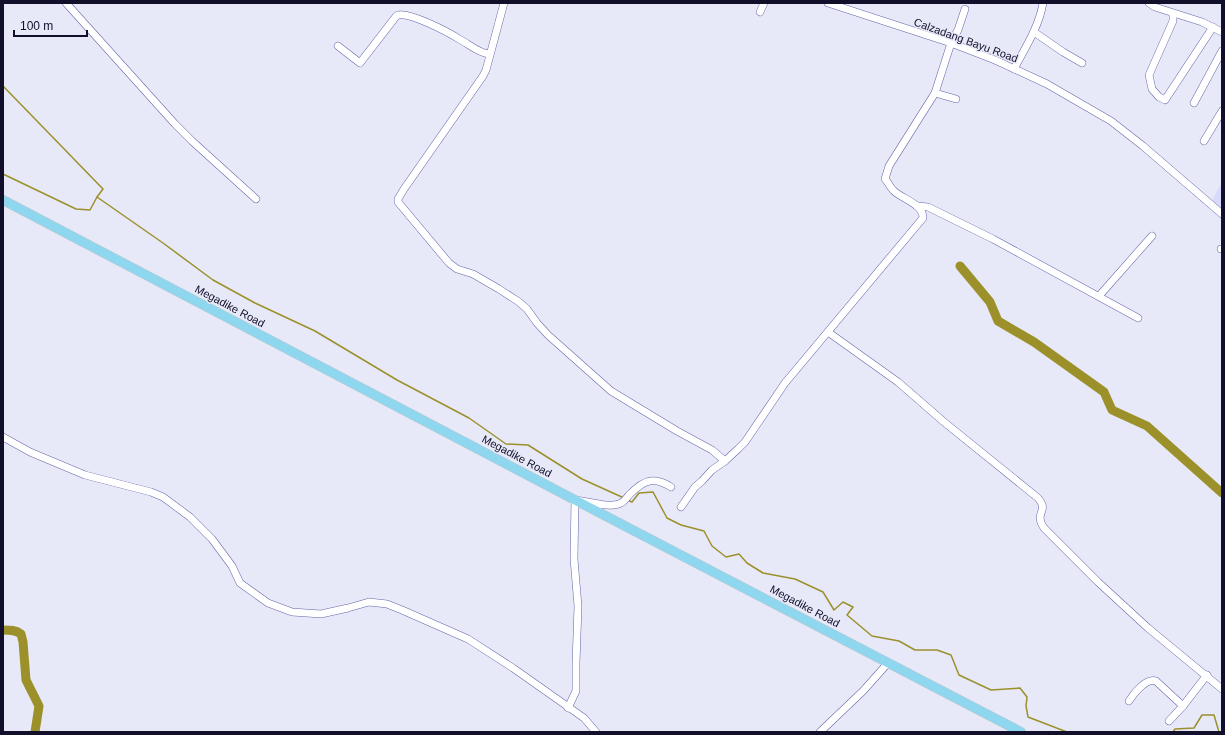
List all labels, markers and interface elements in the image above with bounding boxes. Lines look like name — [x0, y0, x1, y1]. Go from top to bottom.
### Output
scale bar — [14, 12, 87, 38]
street label: Calzadang Bayu Road — [912, 16, 1020, 64]
text: 100 m — [20, 19, 53, 33]
street label: Megadike Road — [193, 283, 267, 329]
street label: Megadike Road — [480, 433, 554, 479]
street label: Megadike Road — [768, 583, 842, 629]

